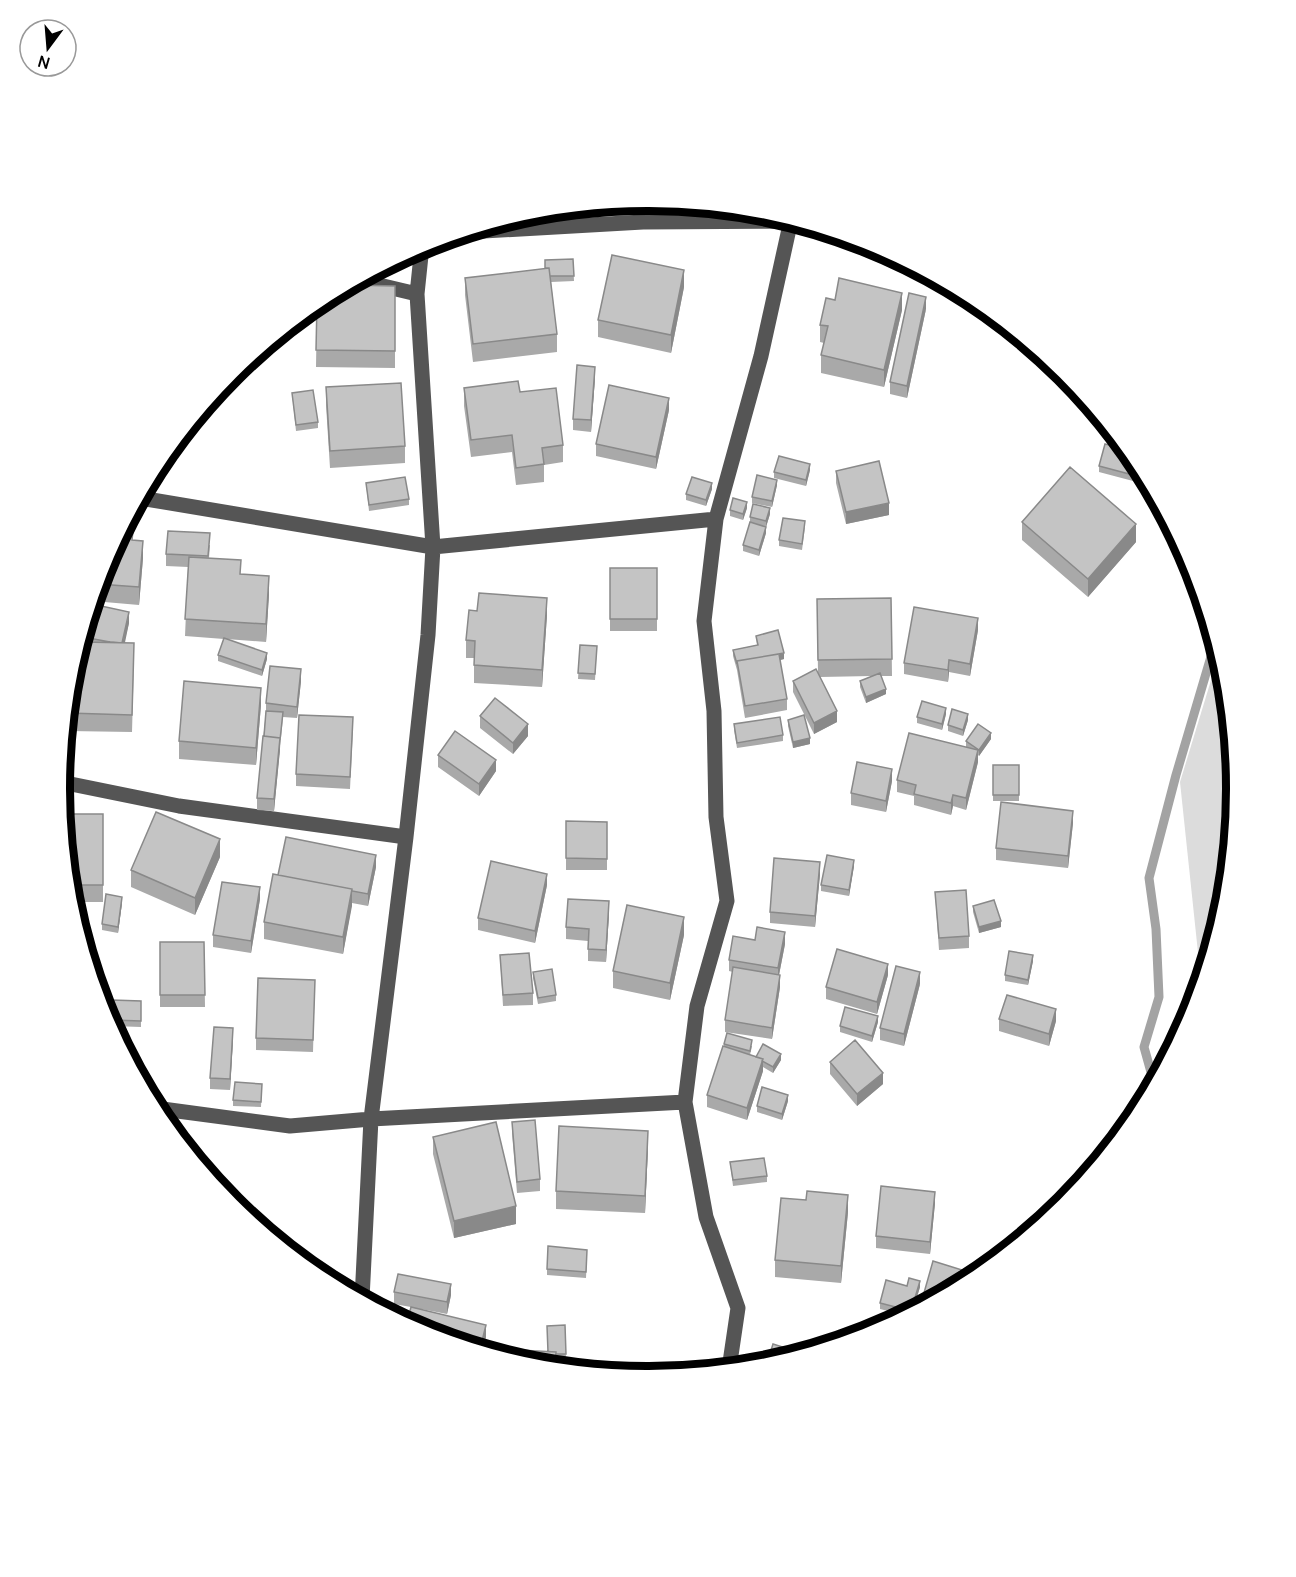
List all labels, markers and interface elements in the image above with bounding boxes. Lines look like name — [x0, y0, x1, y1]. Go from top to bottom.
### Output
north arrow — [18, 18, 78, 78]
text: N — [35, 50, 52, 75]

